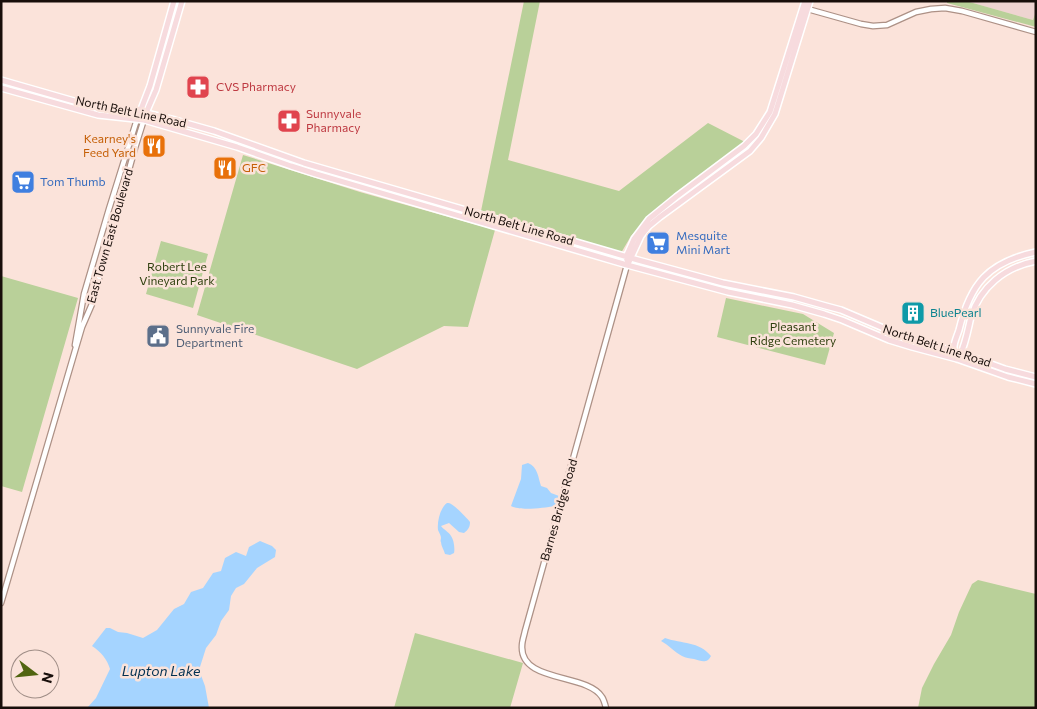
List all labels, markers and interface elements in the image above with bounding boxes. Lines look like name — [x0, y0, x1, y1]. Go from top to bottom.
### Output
pharmacy icon: CVS Pharmacy — [185, 74, 211, 100]
place label: CVS Pharmacy — [216, 79, 296, 93]
street label: North Belt Line Road — [75, 92, 188, 130]
place label: Sunnyvale Pharmacy — [306, 106, 361, 134]
pharmacy icon: Sunnyvale Pharmacy — [276, 108, 302, 134]
place label: Kearney's Feed Yard — [83, 131, 136, 159]
restaurant icon: Kearney's Feed Yard — [141, 133, 167, 159]
restaurant icon: GFC — [212, 155, 238, 181]
place label: GFC — [242, 160, 266, 174]
street label: East Town East Boulevard — [83, 167, 135, 305]
supermarket icon: Tom Thumb — [10, 169, 36, 195]
place label: Tom Thumb — [40, 174, 106, 188]
street label: North Belt Line Road — [463, 203, 576, 247]
place label: Mesquite Mini Mart — [676, 228, 730, 256]
supermarket icon: Mesquite Mini Mart — [645, 230, 671, 256]
park label: Robert Lee Vineyard Park — [139, 259, 215, 287]
building icon: BluePearl — [900, 300, 926, 326]
place label: BluePearl — [930, 305, 982, 319]
park label: Pleasant Ridge Cemetery — [750, 319, 836, 347]
place label: Sunnyvale Fire Department — [176, 321, 254, 349]
street label: North Belt Line Road — [881, 321, 993, 369]
public building icon: Sunnyvale Fire Department — [145, 323, 171, 349]
street label: Barnes Bridge Road — [537, 457, 579, 562]
north arrow — [10, 649, 60, 699]
water label: Lupton Lake — [122, 662, 201, 679]
text: N — [38, 670, 58, 685]

